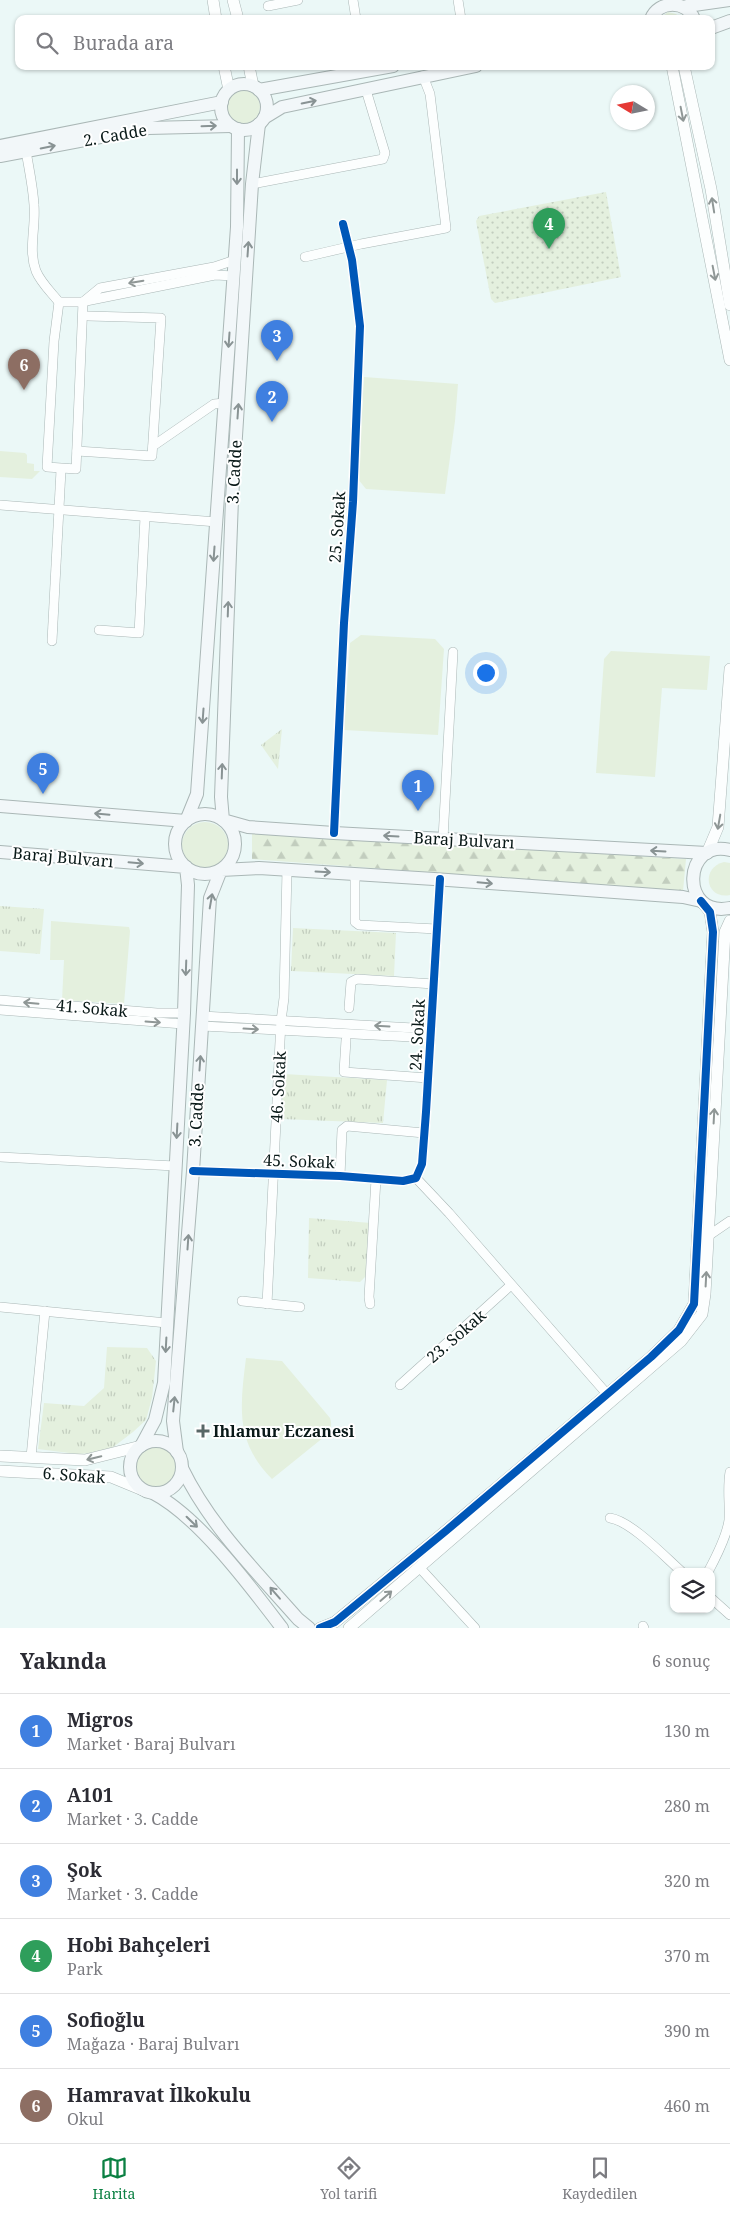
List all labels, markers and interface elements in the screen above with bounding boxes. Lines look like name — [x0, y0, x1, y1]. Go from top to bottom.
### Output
search box — [15, 15, 715, 70]
icon: search — [33, 29, 61, 57]
text: Burada ara — [73, 30, 174, 56]
north arrow — [610, 85, 655, 130]
one-way arrow — [301, 97, 317, 106]
one-way arrow — [677, 106, 687, 122]
street label: 2. Cadde — [81, 119, 149, 151]
one-way arrow — [200, 121, 216, 131]
one-way arrow — [39, 142, 55, 151]
one-way arrow — [232, 169, 242, 185]
one-way arrow — [708, 198, 718, 214]
pin: 4 — [533, 208, 565, 249]
one-way arrow — [244, 241, 253, 257]
one-way arrow — [710, 265, 719, 281]
one-way arrow — [128, 277, 144, 287]
pin: 3 — [261, 320, 293, 361]
one-way arrow — [225, 331, 234, 347]
pin: 6 — [8, 349, 40, 390]
pin: 2 — [256, 381, 288, 422]
one-way arrow — [233, 404, 243, 420]
street label: 3. Cadde — [221, 439, 247, 505]
street label: 25. Sokak — [324, 490, 351, 564]
one-way arrow — [210, 546, 219, 562]
one-way arrow — [223, 601, 233, 617]
your location — [473, 660, 499, 686]
one-way arrow — [199, 708, 208, 724]
pin: 5 — [27, 753, 59, 794]
one-way arrow — [217, 763, 226, 779]
pin: 1 — [402, 770, 434, 811]
one-way arrow — [94, 810, 110, 819]
one-way arrow — [713, 814, 723, 830]
street label: Baraj Bulvarı — [413, 826, 515, 854]
one-way arrow — [383, 831, 399, 840]
street label: Baraj Bulvarı — [12, 842, 114, 872]
one-way arrow — [650, 846, 666, 855]
one-way arrow — [128, 858, 144, 867]
one-way arrow — [314, 868, 330, 877]
one-way arrow — [476, 878, 492, 888]
one-way arrow — [206, 893, 216, 909]
one-way arrow — [181, 960, 191, 976]
street label: 41. Sokak — [55, 994, 129, 1022]
one-way arrow — [23, 998, 39, 1007]
street label: 24. Sokak — [404, 998, 430, 1071]
one-way arrow — [145, 1017, 161, 1027]
one-way arrow — [374, 1022, 390, 1031]
one-way arrow — [242, 1024, 258, 1033]
street label: 46. Sokak — [265, 1050, 291, 1123]
one-way arrow — [195, 1055, 204, 1071]
street label: 3. Cadde — [183, 1082, 209, 1148]
one-way arrow — [710, 1109, 719, 1125]
one-way arrow — [173, 1122, 182, 1138]
street label: 45. Sokak — [263, 1149, 336, 1173]
one-way arrow — [183, 1234, 192, 1250]
one-way arrow — [701, 1271, 711, 1287]
street label: 23. Sokak — [422, 1304, 491, 1368]
one-way arrow — [162, 1337, 171, 1353]
one-way arrow — [170, 1396, 179, 1412]
place label: Ihlamur Eczanesi — [213, 1420, 355, 1442]
marker: Ihlamur Eczanesi — [197, 1425, 209, 1437]
one-way arrow — [86, 1454, 102, 1463]
street label: 6. Sokak — [42, 1462, 107, 1488]
one-way arrow — [186, 1516, 198, 1528]
map controls — [670, 1568, 715, 1613]
button: layers — [670, 1568, 715, 1613]
one-way arrow — [270, 1587, 281, 1600]
one-way arrow — [379, 1590, 392, 1602]
text: Yakında — [20, 1647, 107, 1675]
text: 6 sonuç — [652, 1650, 710, 1672]
text: Migros — [67, 1707, 133, 1733]
text: 1 — [31, 1720, 41, 1742]
text: 130 m — [664, 1720, 710, 1742]
text: Market · Baraj Bulvarı — [67, 1733, 235, 1755]
text: A101 — [67, 1782, 114, 1808]
text: 2 — [31, 1795, 41, 1817]
text: 280 m — [664, 1795, 710, 1817]
text: Market · 3. Cadde — [67, 1808, 198, 1830]
text: Şok — [67, 1857, 102, 1883]
text: 3 — [31, 1870, 41, 1892]
text: 320 m — [664, 1870, 710, 1892]
text: Market · 3. Cadde — [67, 1883, 198, 1905]
text: Hobi Bahçeleri — [67, 1932, 210, 1958]
text: 4 — [31, 1945, 41, 1967]
text: 370 m — [664, 1945, 710, 1967]
text: Park — [67, 1958, 103, 1980]
text: Sofioğlu — [67, 2007, 145, 2033]
text: 5 — [31, 2020, 41, 2042]
text: 390 m — [664, 2020, 710, 2042]
text: Mağaza · Baraj Bulvarı — [67, 2033, 239, 2055]
text: Hamravat İlkokulu — [67, 2082, 251, 2108]
text: 6 — [31, 2095, 41, 2117]
text: 460 m — [664, 2095, 710, 2117]
text: Okul — [67, 2108, 103, 2130]
tab: Harita — [92, 2154, 135, 2203]
tab: Yol tarifi — [320, 2154, 377, 2203]
tab: Kaydedilen — [562, 2154, 638, 2203]

